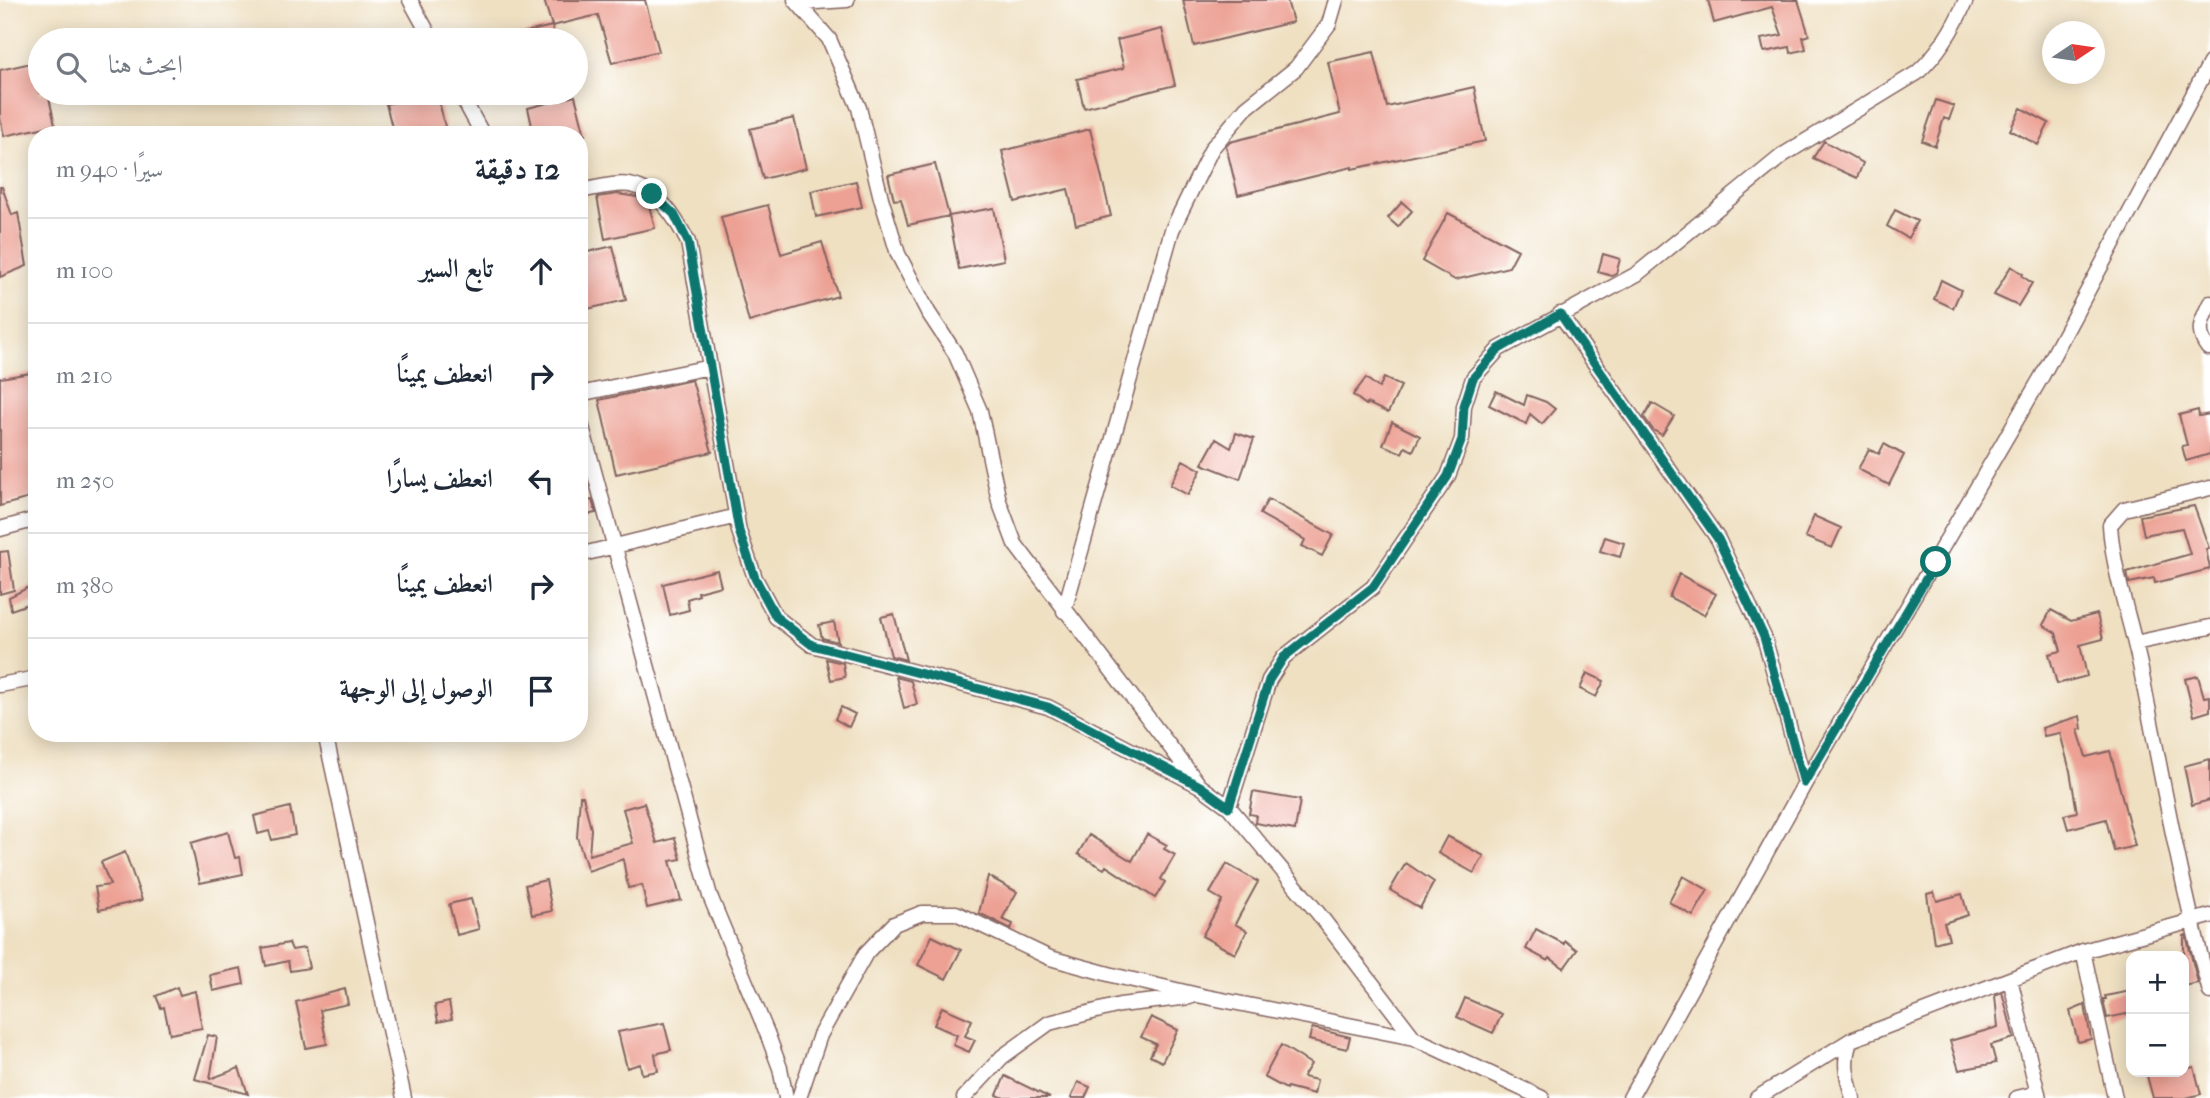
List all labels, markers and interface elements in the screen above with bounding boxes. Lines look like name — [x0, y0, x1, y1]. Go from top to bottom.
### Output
north arrow — [2042, 21, 2105, 84]
search box — [28, 28, 588, 105]
icon: search — [52, 48, 90, 86]
text: ابحث هنا — [108, 49, 183, 80]
text: 12 دقيقة — [475, 152, 560, 187]
text: سيرًا · 940 m — [56, 156, 163, 183]
route end — [636, 178, 667, 209]
icon: ahead — [522, 252, 560, 290]
text: تابع السير — [420, 253, 493, 284]
text: 100 m — [56, 257, 114, 284]
icon: right — [522, 357, 560, 395]
text: انعطف يمينًا — [397, 358, 493, 389]
text: 210 m — [56, 362, 113, 389]
icon: left — [522, 462, 560, 500]
text: انعطف يسارًا — [386, 463, 493, 494]
text: 250 m — [56, 467, 114, 494]
route start — [1920, 546, 1951, 577]
icon: right — [522, 567, 560, 605]
text: انعطف يمينًا — [397, 568, 493, 599]
text: 380 m — [56, 572, 114, 599]
icon: arrive — [522, 672, 560, 710]
text: الوصول إلى الوجهة — [339, 673, 493, 704]
map controls — [2126, 951, 2189, 1077]
button: + — [2126, 951, 2189, 1014]
button: − — [2126, 1014, 2189, 1077]

